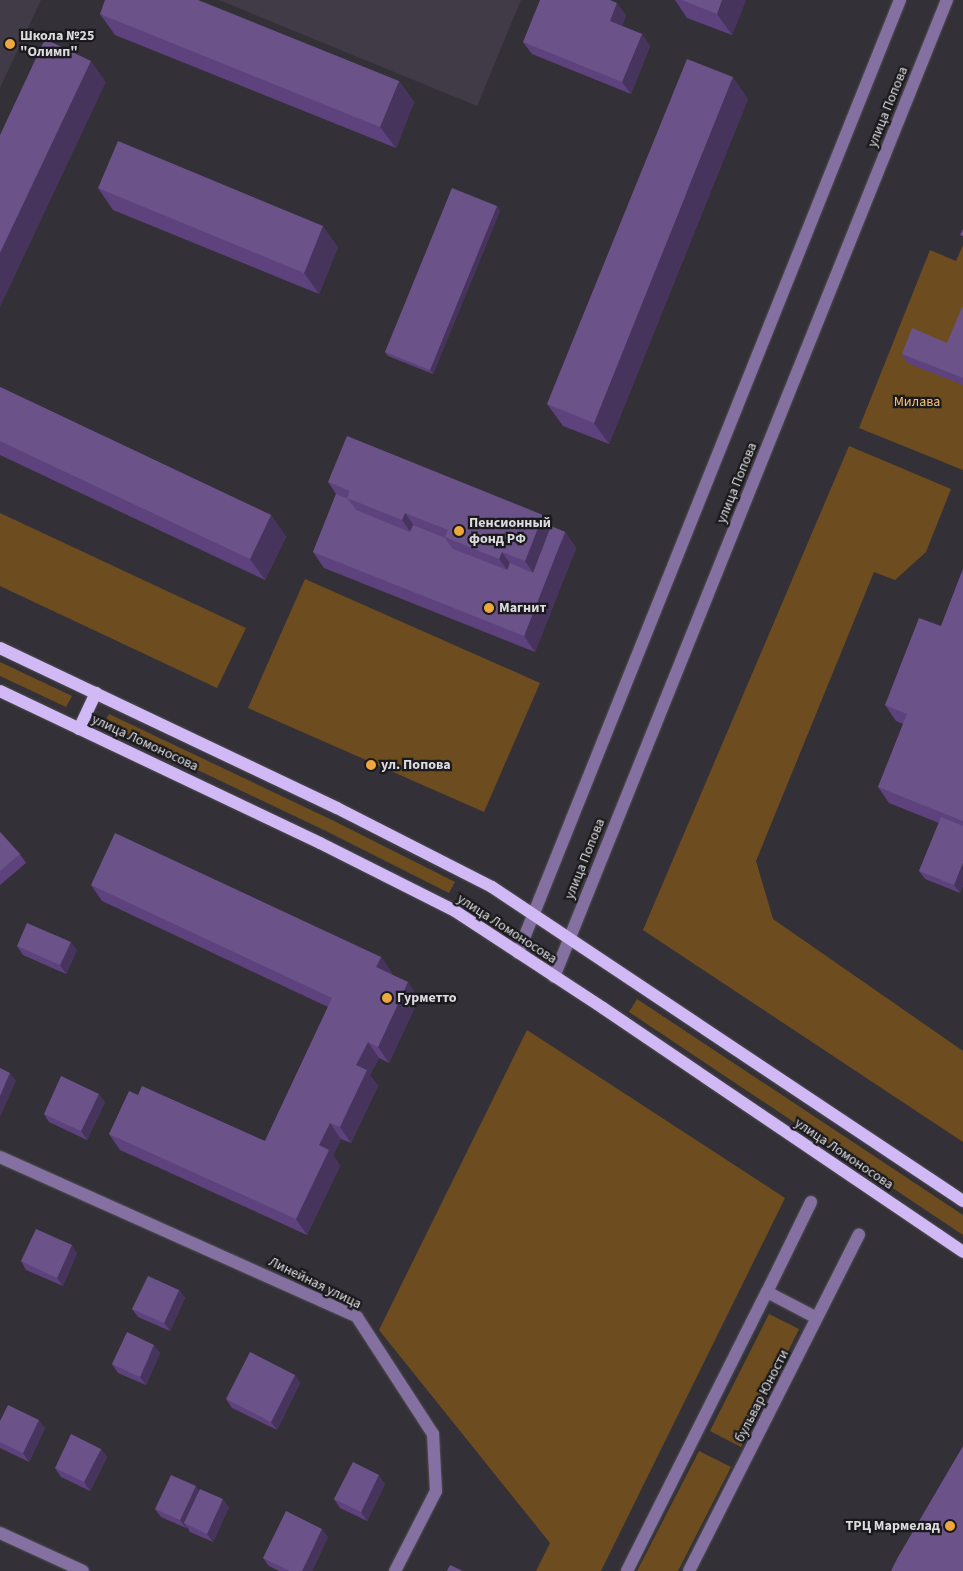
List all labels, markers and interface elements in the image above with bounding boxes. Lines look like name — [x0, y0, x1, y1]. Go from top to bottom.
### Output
place label: Школа №25 "Олимп" — [20, 28, 94, 60]
marker: Школа №25 "Олимп" — [4, 38, 16, 50]
street label: улица Попова — [864, 64, 912, 150]
park label: Милава — [894, 394, 940, 410]
street label: улица Попова — [713, 440, 761, 526]
place label: Пенсионный фонд РФ — [469, 515, 551, 548]
marker: Пенсионный фонд РФ — [453, 525, 465, 537]
place label: Магнит — [499, 600, 546, 616]
marker: Магнит — [483, 602, 495, 614]
street label: улица Ломоносова — [89, 711, 201, 775]
place label: ул. Попова — [381, 757, 451, 773]
marker: ул. Попова — [365, 759, 377, 771]
street label: улица Попова — [561, 816, 609, 902]
street label: улица Ломоносова — [454, 890, 560, 968]
place label: Гурметто — [397, 990, 457, 1006]
marker: Гурметто — [381, 992, 393, 1004]
street label: улица Ломоносова — [791, 1115, 897, 1193]
street label: Линейная улица — [266, 1253, 364, 1313]
street label: бульвар Юности — [731, 1347, 793, 1445]
place label: ТРЦ Мармелад — [846, 1518, 940, 1534]
marker: ТРЦ Мармелад — [944, 1520, 956, 1532]

